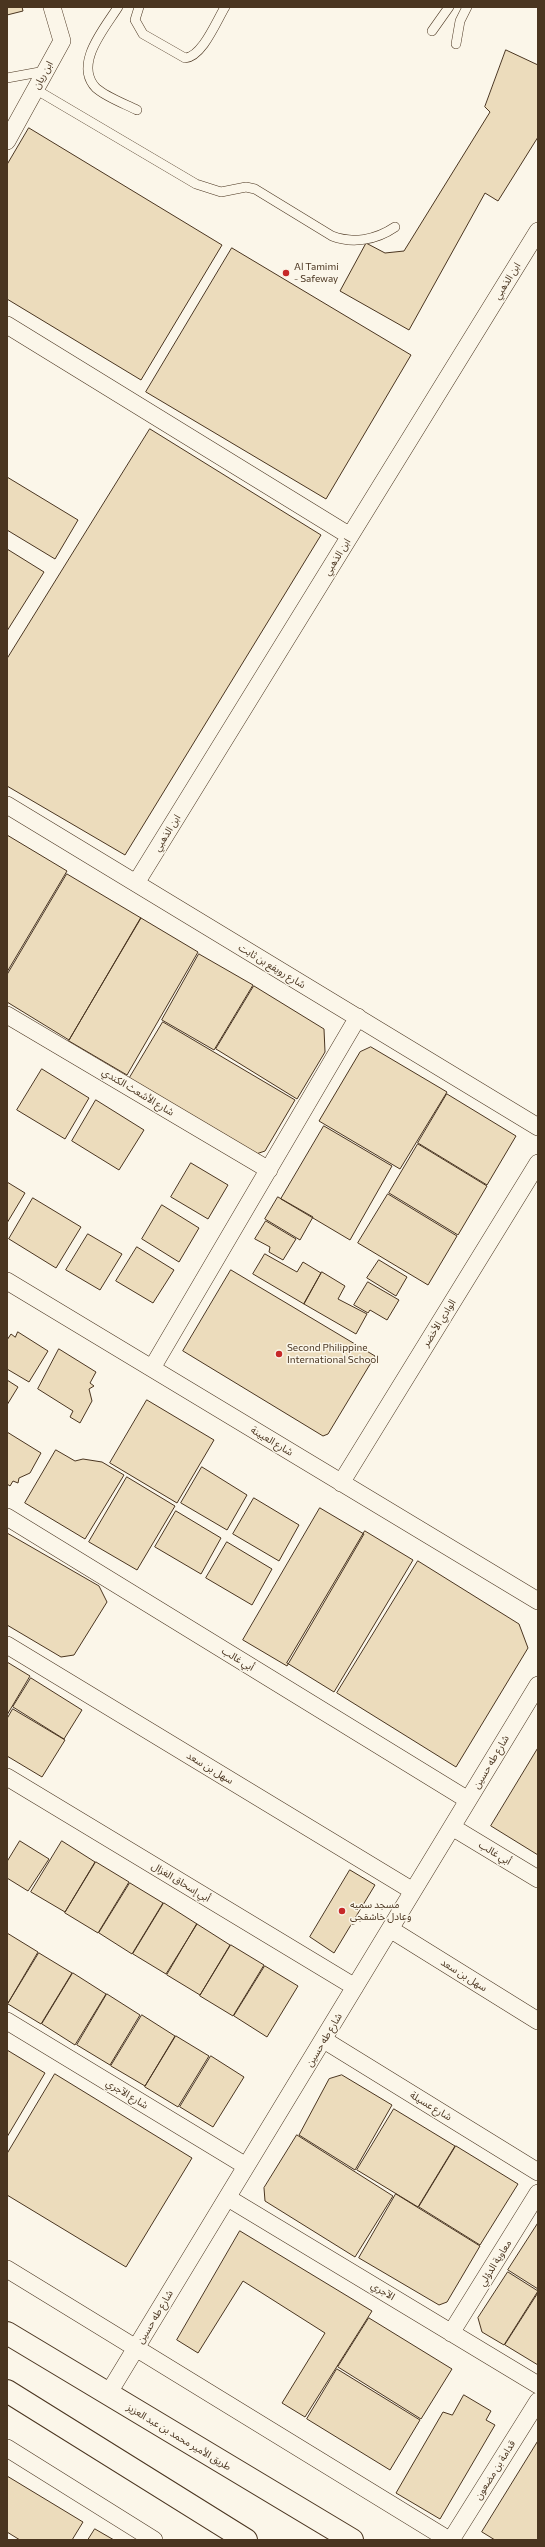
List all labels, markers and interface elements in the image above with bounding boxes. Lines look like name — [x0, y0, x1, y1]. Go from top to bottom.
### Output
street label: ابن ريان — [30, 59, 56, 91]
street label: ابن الذهبي — [491, 260, 523, 302]
place label: Al Tamimi - Safeway — [294, 261, 339, 284]
marker: Al Tamimi - Safeway — [281, 268, 291, 278]
street label: ابن الذهبي — [321, 536, 353, 578]
street label: ابن الذهبي — [151, 812, 183, 854]
street label: شارع رويفع بن ثابت — [236, 941, 308, 991]
street label: شارع الأشعث الكندي — [100, 1066, 176, 1118]
street label: الوادي الأخضر — [420, 1297, 458, 1349]
place label: Second Philippine International School — [287, 1342, 379, 1366]
marker: Second Philippine International School — [274, 1349, 284, 1359]
street label: شارع العيينة — [249, 1424, 295, 1458]
street label: أبي غالب — [220, 1645, 256, 1673]
street label: شارع طه حسين — [470, 1733, 512, 1791]
street label: سهل بن سعد — [184, 1749, 236, 1787]
street label: أبي غالب — [477, 1839, 513, 1867]
street label: أبي إسحاق الغزال — [149, 1860, 213, 1904]
place label: مسجد سميه وعادل خاشقجي — [350, 1899, 411, 1922]
marker: مسجد سميه وعادل خاشقجي — [337, 1906, 347, 1916]
street label: سهل بن سعد — [439, 1956, 489, 1994]
street label: شارع طه حسين — [303, 2011, 345, 2069]
street label: شارع الآجري — [104, 2077, 150, 2111]
street label: شارع عسيلة — [408, 2089, 454, 2123]
street label: معاوية الدؤلي — [476, 2238, 514, 2288]
street label: الآجري — [369, 2279, 397, 2303]
street label: شارع طه حسين — [134, 2288, 176, 2346]
street label: طريق الأمير محمد بن عبد العزيز — [125, 2401, 233, 2473]
street label: قدامة بن مضعون — [472, 2438, 518, 2502]

